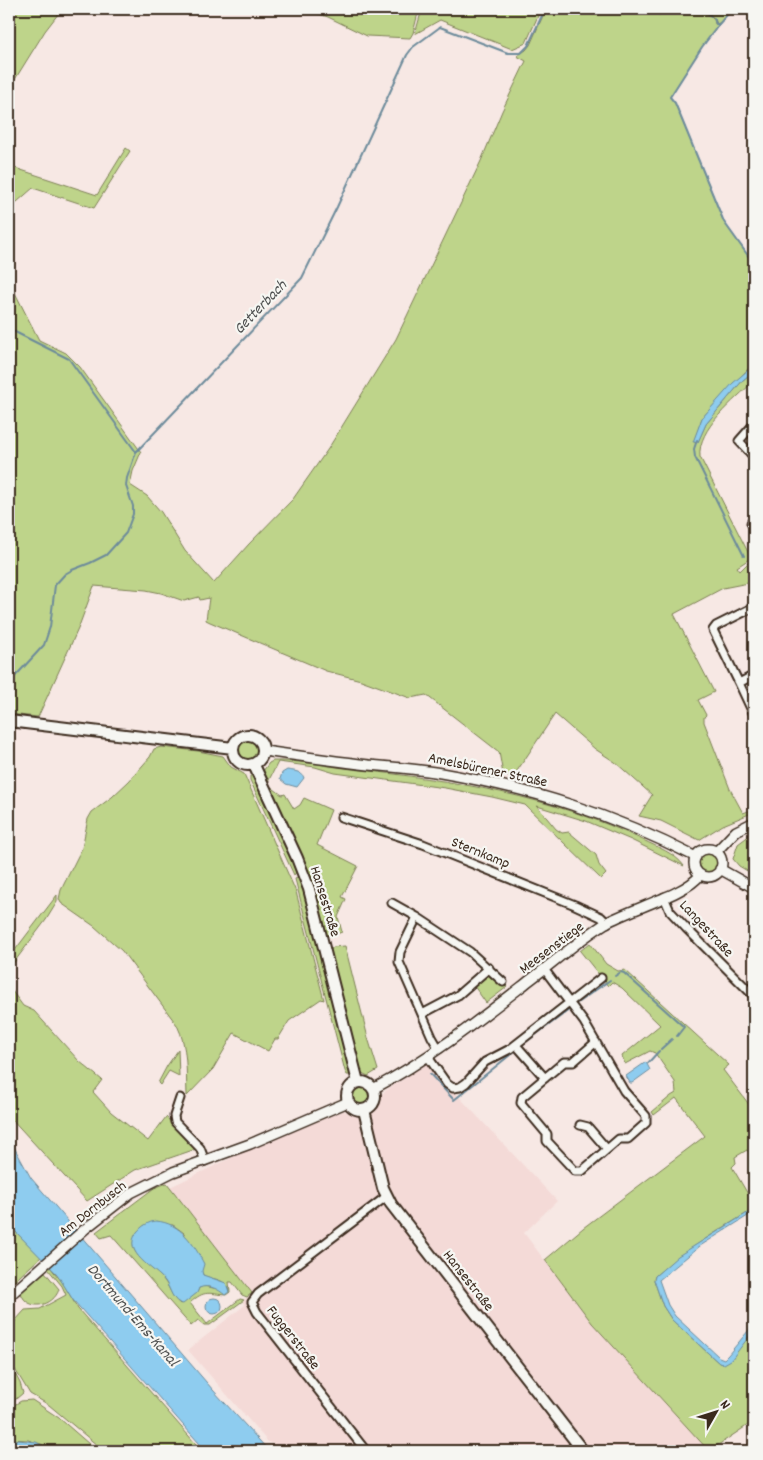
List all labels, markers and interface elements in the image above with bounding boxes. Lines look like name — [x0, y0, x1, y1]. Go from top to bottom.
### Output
water label: Getterbach — [229, 275, 293, 340]
street label: Amelsbürener Straße — [426, 748, 549, 794]
street label: Sternkamp — [448, 832, 513, 876]
street label: Hansestraße — [303, 864, 345, 940]
street label: Langestraße — [673, 896, 738, 963]
street label: Meesenstiege — [515, 917, 590, 980]
street label: Am Dornbusch — [55, 1176, 132, 1243]
street label: Hansestraße — [436, 1246, 499, 1317]
water label: Dortmund-Ems-Kanal — [81, 1259, 184, 1373]
street label: Fuggerstraße — [260, 1301, 325, 1376]
north arrow — [690, 1388, 740, 1438]
text: N — [715, 1396, 735, 1414]

